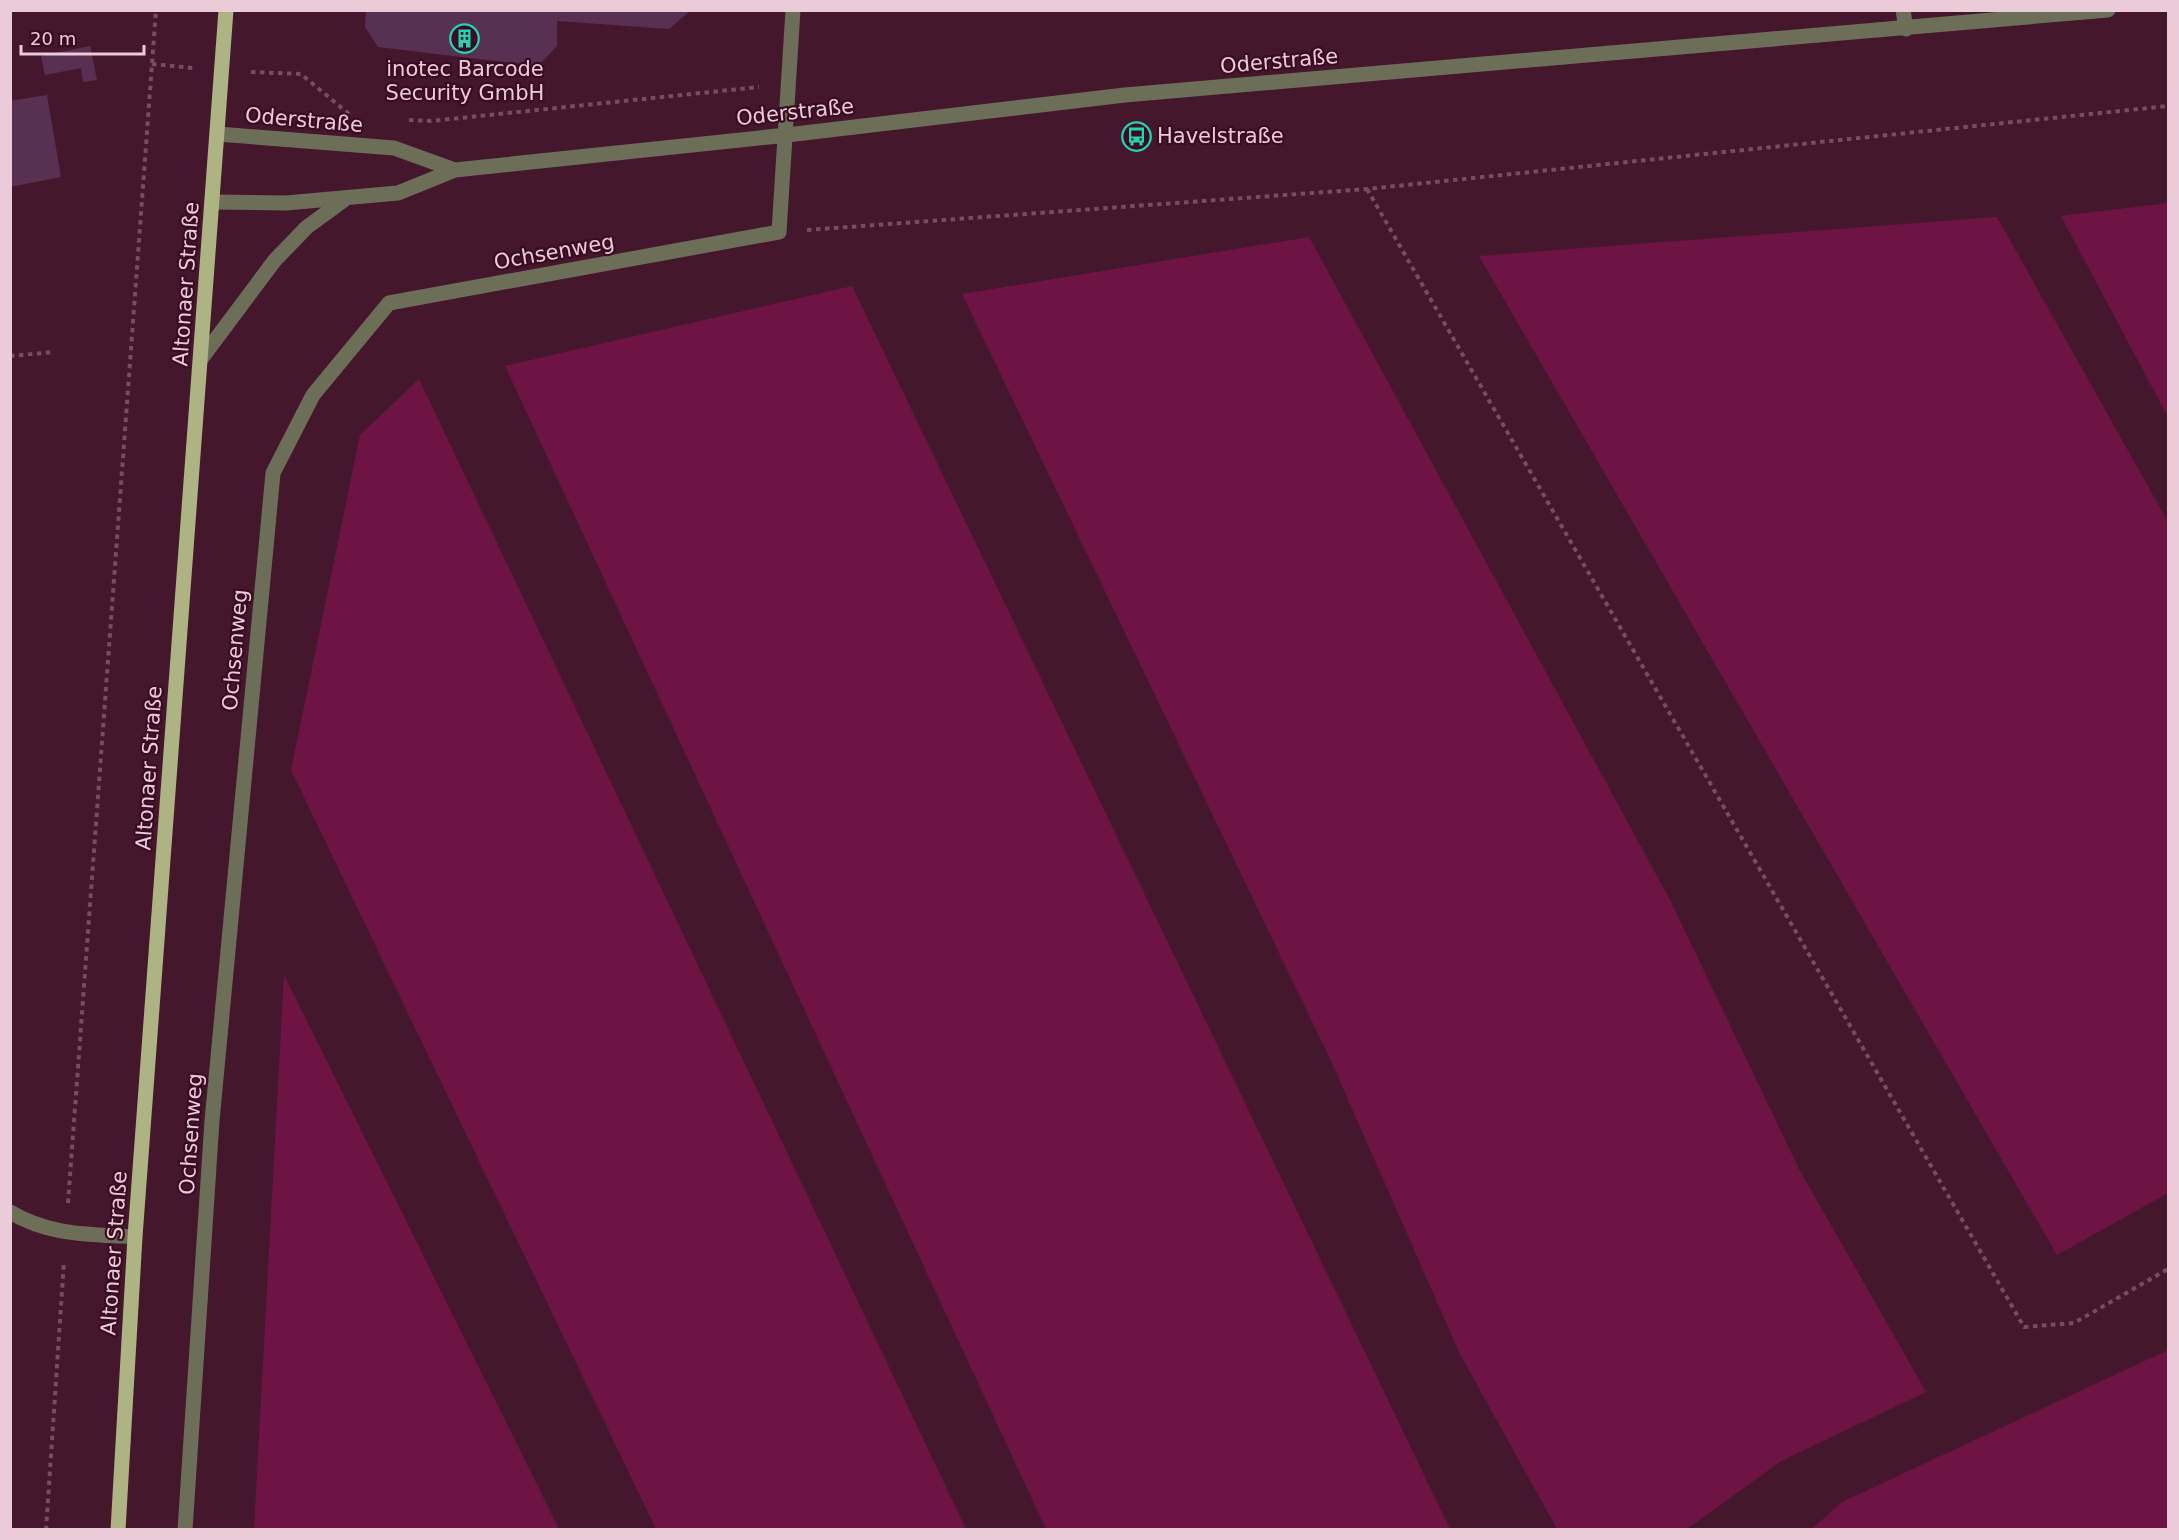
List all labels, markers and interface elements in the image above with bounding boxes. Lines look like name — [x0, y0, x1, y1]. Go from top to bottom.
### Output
scale bar — [21, 18, 144, 56]
building icon: inotec Barcode Security GmbH — [449, 22, 481, 54]
text: 20 m — [30, 28, 76, 49]
street label: Oderstraße — [1219, 44, 1339, 78]
place label: inotec Barcode Security GmbH — [386, 57, 544, 105]
street label: Oderstraße — [735, 94, 855, 130]
street label: Oderstraße — [244, 103, 364, 137]
bus stop icon: Havelstraße — [1120, 120, 1152, 152]
place label: Havelstraße — [1157, 124, 1284, 148]
street label: Altonaer Straße — [168, 201, 204, 367]
street label: Ochsenweg — [492, 230, 616, 274]
street label: Ochsenweg — [218, 588, 252, 712]
street label: Altonaer Straße — [131, 685, 167, 851]
street label: Ochsenweg — [175, 1072, 207, 1196]
street label: Altonaer Straße — [96, 1170, 132, 1336]

